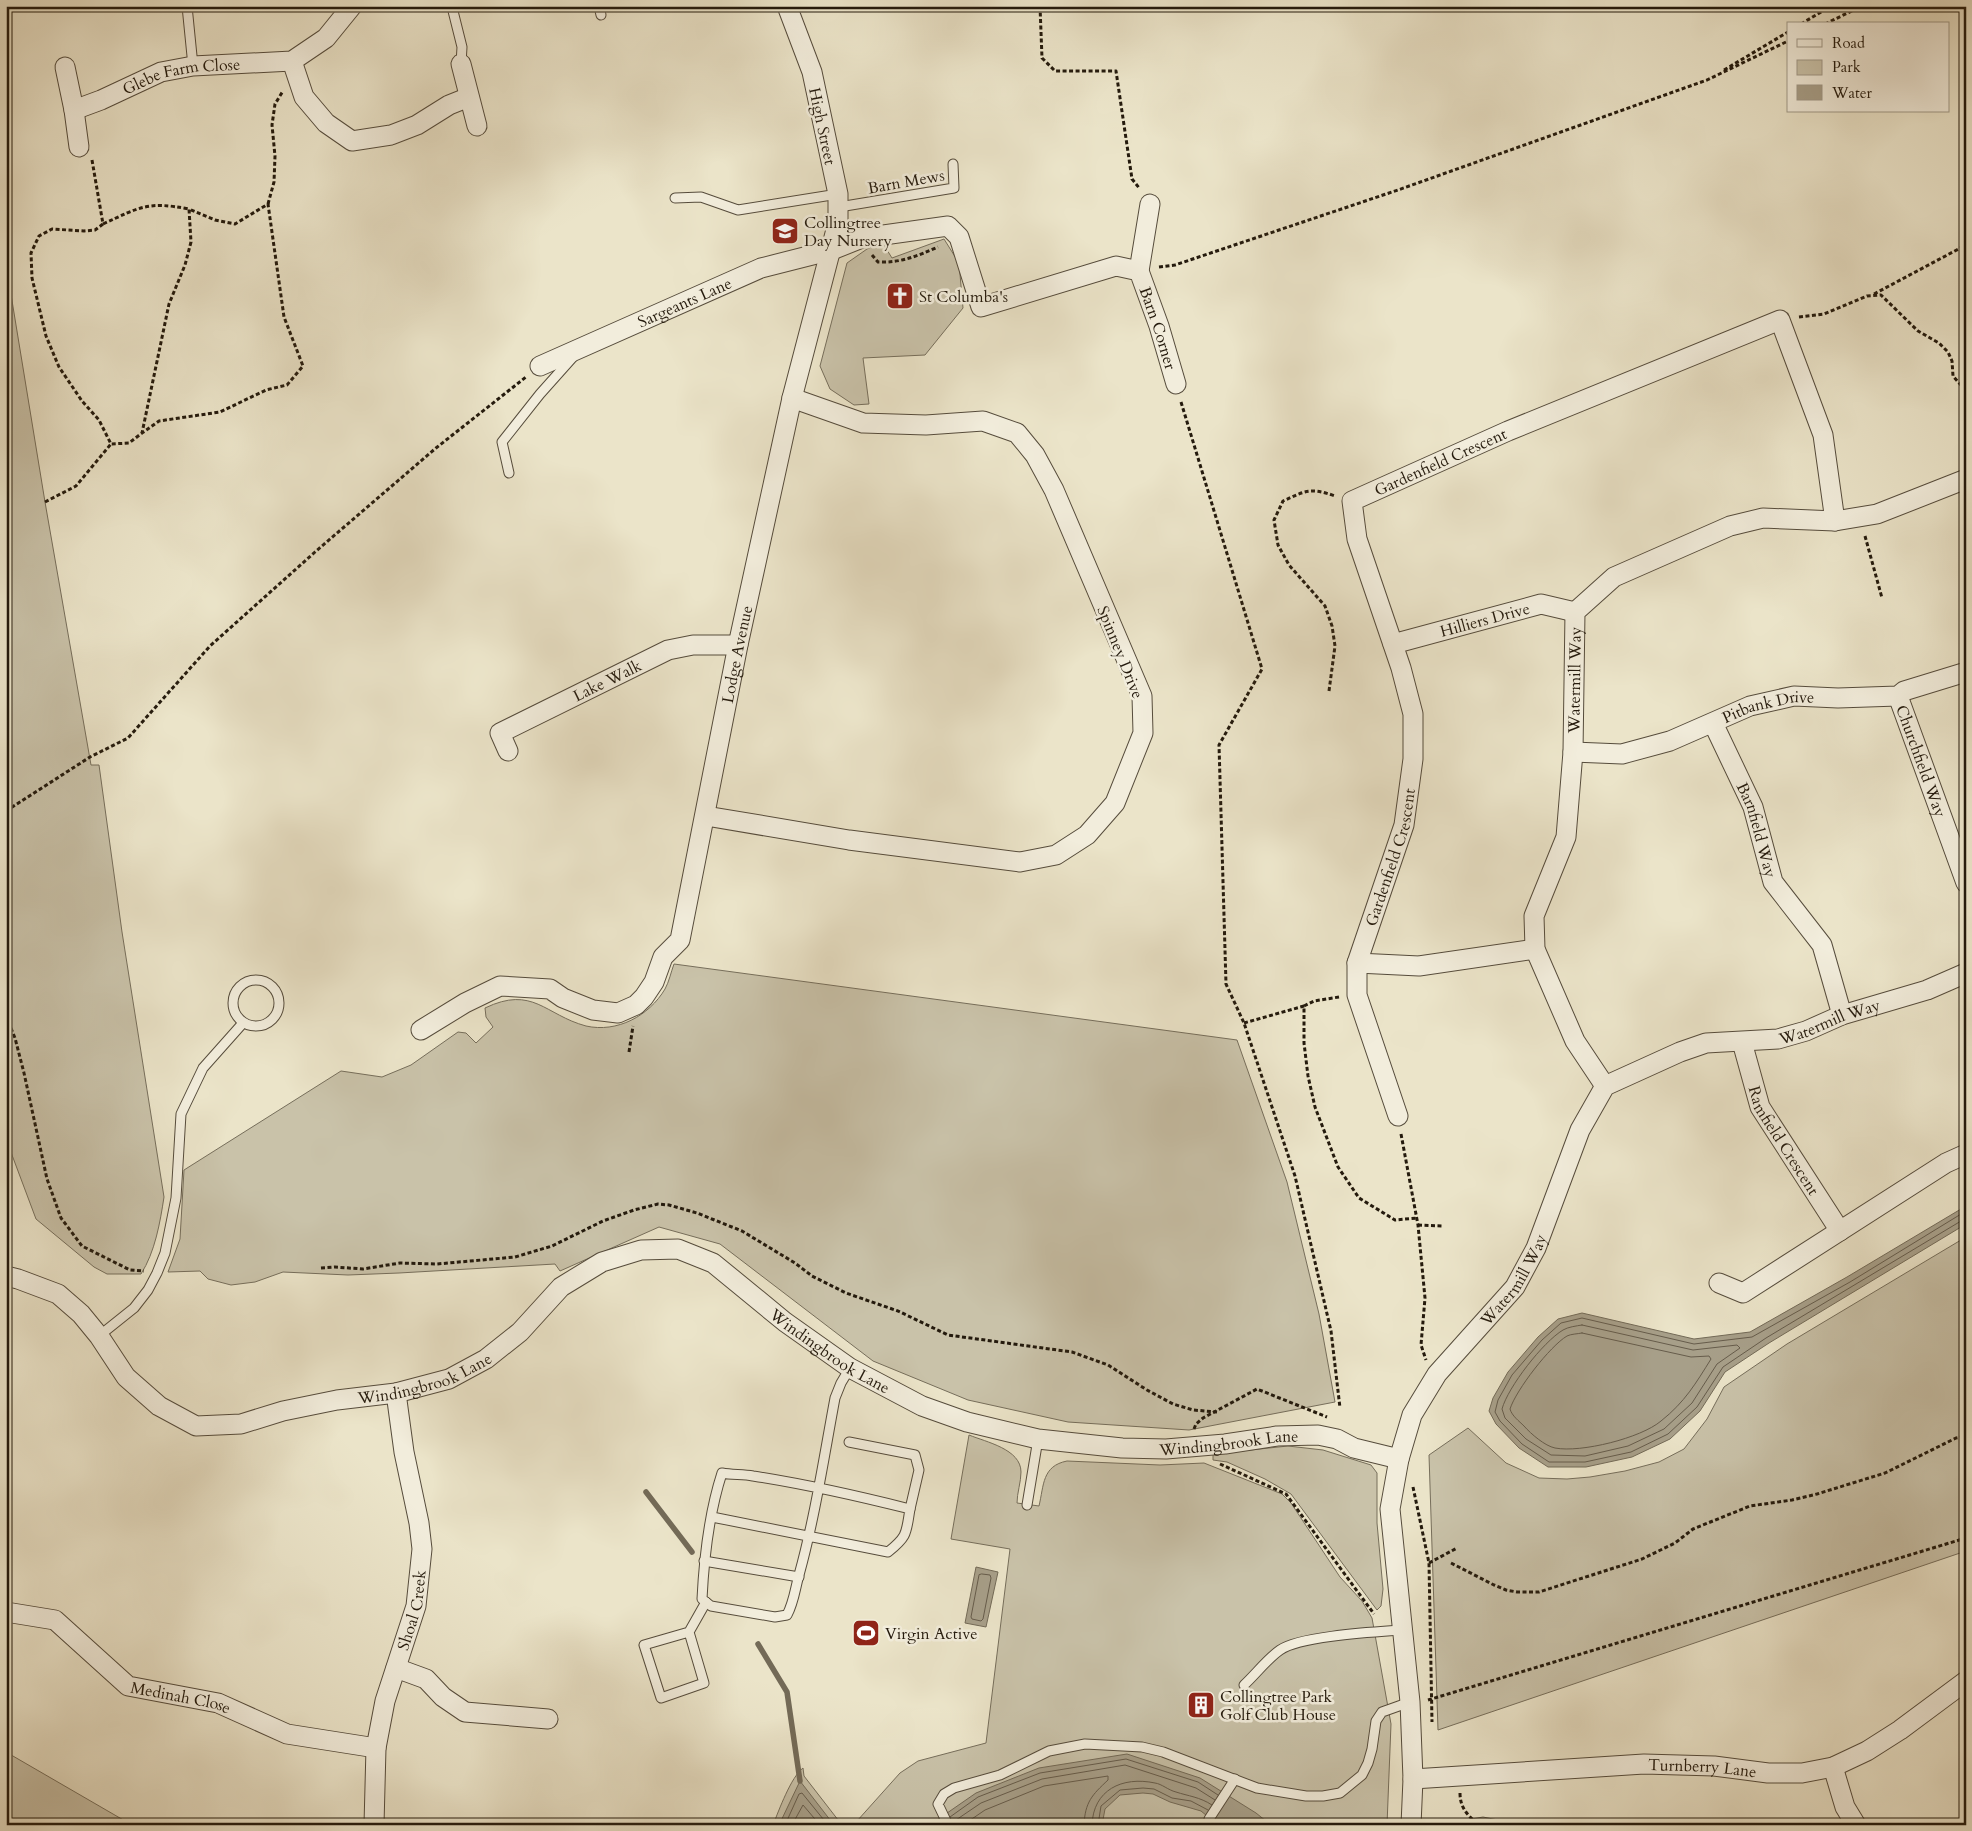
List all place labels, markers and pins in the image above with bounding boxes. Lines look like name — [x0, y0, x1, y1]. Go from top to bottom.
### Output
place label: Collingtree Day Nursery — [804, 212, 892, 252]
school or university icon: Collingtree Day Nursery — [770, 216, 800, 246]
church icon: St Columba's — [885, 281, 915, 311]
place label: St Columba's — [919, 286, 1008, 308]
sports icon: Virgin Active — [851, 1618, 881, 1648]
place label: Virgin Active — [885, 1623, 978, 1645]
place label: Collingtree Park Golf Club House — [1220, 1686, 1336, 1726]
building icon: Collingtree Park Golf Club House — [1186, 1690, 1216, 1720]

